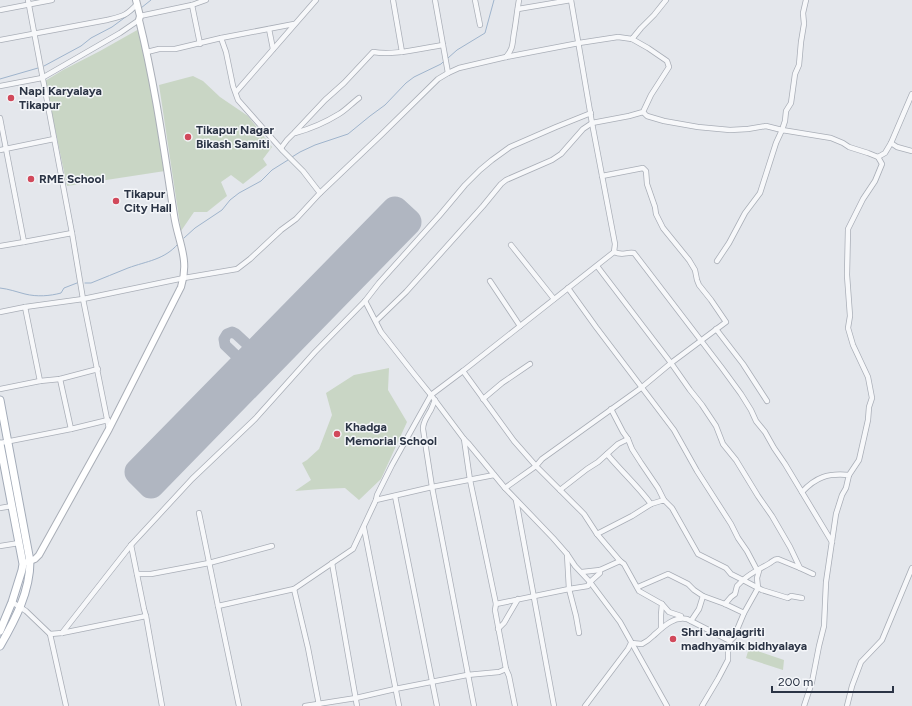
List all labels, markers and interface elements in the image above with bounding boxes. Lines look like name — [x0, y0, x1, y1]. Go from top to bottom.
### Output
place label: Napi Karyalaya Tikapur — [19, 84, 102, 112]
marker: Napi Karyalaya Tikapur — [6, 93, 16, 103]
place label: Tikapur Nagar Bikash Samiti — [196, 123, 274, 151]
marker: Tikapur Nagar Bikash Samiti — [183, 132, 193, 142]
place label: RME School — [39, 172, 105, 186]
marker: RME School — [26, 174, 36, 184]
place label: Tikapur City Hall — [124, 187, 172, 215]
marker: Tikapur City Hall — [111, 196, 121, 206]
place label: Khadga Memorial School — [345, 420, 437, 448]
marker: Khadga Memorial School — [332, 429, 342, 439]
place label: Shri Janajagriti madhyamik bidhyalaya — [681, 625, 807, 653]
marker: Shri Janajagriti madhyamik bidhyalaya — [668, 634, 678, 644]
scale bar — [772, 668, 893, 694]
text: 200 m — [778, 675, 813, 689]

